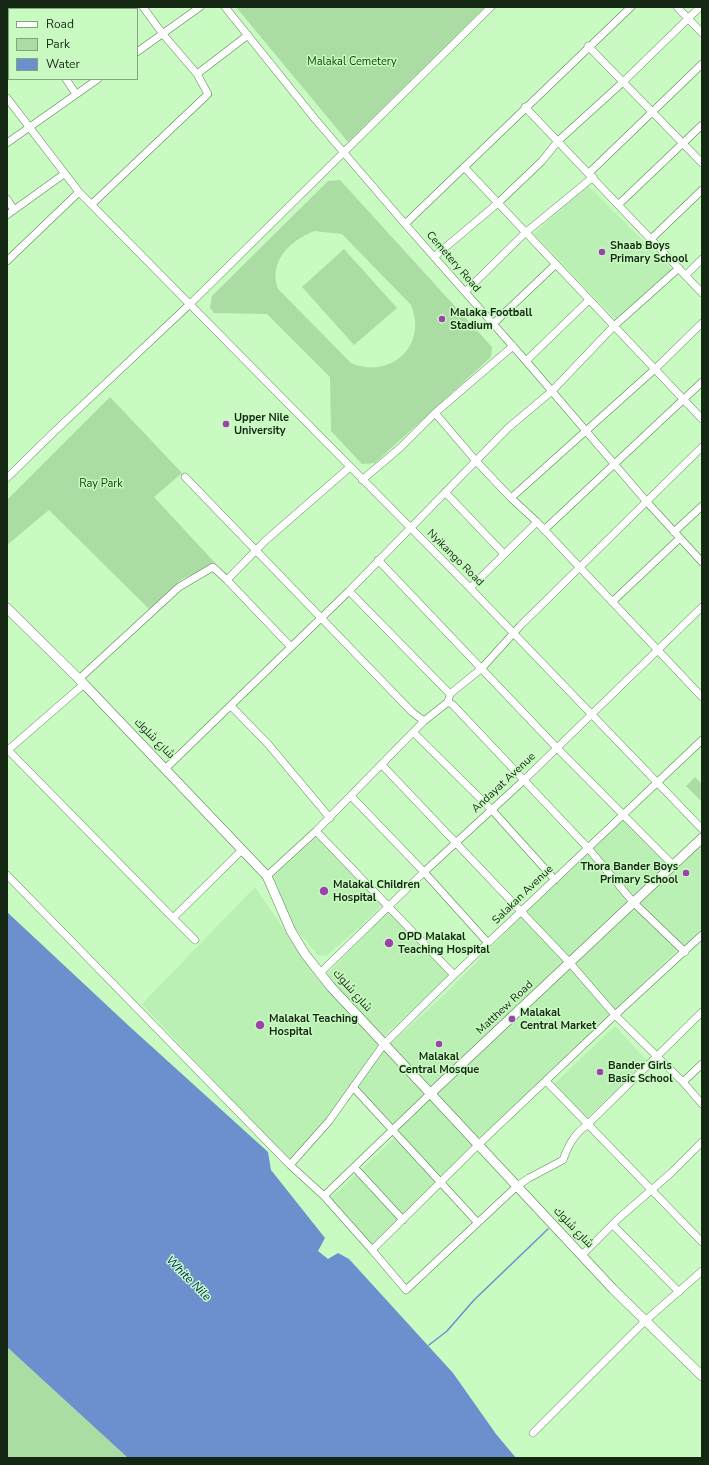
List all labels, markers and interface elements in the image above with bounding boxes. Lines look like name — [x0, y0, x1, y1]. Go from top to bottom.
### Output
legend — [8, 8, 138, 80]
text: Road — [46, 16, 74, 32]
text: Park — [46, 36, 70, 52]
park label: Malakal Cemetery — [307, 55, 397, 69]
text: Water — [46, 56, 80, 72]
street label: Cemetery Road — [423, 229, 483, 295]
place label: Shaab Boys Primary School — [610, 239, 688, 265]
marker: Shaab Boys Primary School — [597, 247, 607, 257]
place label: Malaka Football Stadium — [450, 306, 532, 332]
marker: Malaka Football Stadium — [437, 314, 447, 324]
place label: Upper Nile University — [234, 411, 289, 437]
marker: Upper Nile University — [221, 419, 231, 429]
park label: Ray Park — [79, 477, 123, 491]
street label: Nyikango Road — [424, 527, 486, 589]
street label: شارع شلوك — [131, 716, 177, 762]
street label: Andayat Avenue — [470, 750, 538, 816]
place label: Thora Bander Boys Primary School — [580, 860, 678, 886]
street label: Salakan Avenue — [490, 863, 556, 927]
marker: Thora Bander Boys Primary School — [681, 868, 691, 878]
place label: Malakal Children Hospital — [333, 878, 420, 904]
marker: Malakal Children Hospital — [318, 885, 330, 897]
place label: OPD Malakal Teaching Hospital — [398, 930, 490, 956]
marker: OPD Malakal Teaching Hospital — [383, 937, 395, 949]
street label: شارع شلوك — [330, 967, 374, 1015]
street label: Matthew Road — [474, 978, 536, 1038]
place label: Malakal Central Market — [520, 1006, 596, 1032]
place label: Malakal Teaching Hospital — [269, 1012, 358, 1038]
marker: Malakal Central Market — [507, 1014, 517, 1024]
marker: Malakal Teaching Hospital — [254, 1019, 266, 1031]
marker: Malakal Central Mosque — [434, 1039, 444, 1049]
place label: Malakal Central Mosque — [399, 1050, 479, 1076]
place label: Bander Girls Basic School — [608, 1059, 673, 1085]
marker: Bander Girls Basic School — [595, 1067, 605, 1077]
street label: شارع شلوك — [550, 1205, 596, 1251]
water label: White Nile — [162, 1253, 214, 1305]

